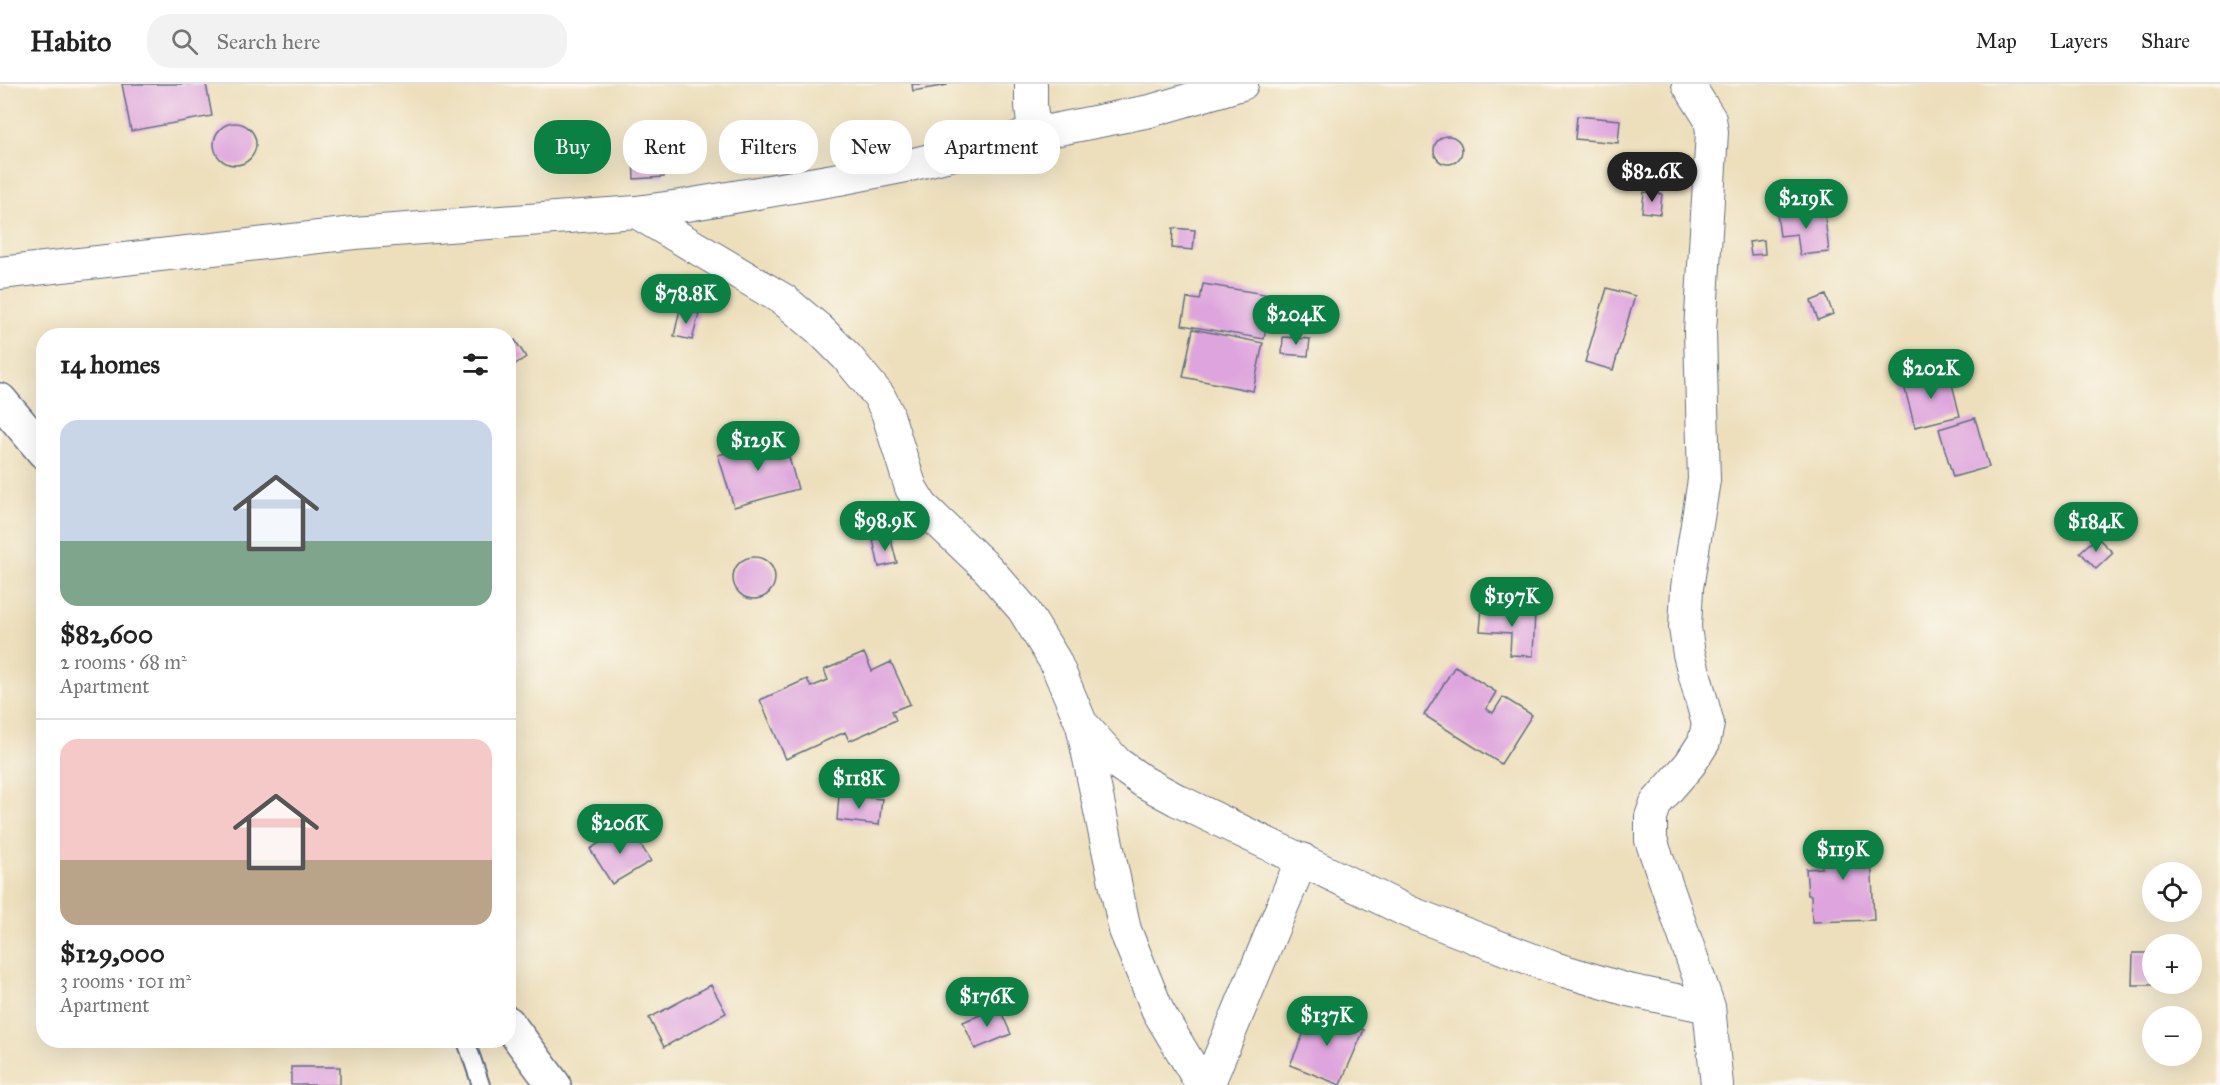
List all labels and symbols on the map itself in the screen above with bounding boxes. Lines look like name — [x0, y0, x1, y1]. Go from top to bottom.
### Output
pin: $82.6K — [1603, 152, 1701, 203]
pin: $219K — [1764, 179, 1848, 230]
pin: $78.8K — [637, 274, 735, 325]
pin: $204K — [1254, 295, 1338, 346]
pin: $202K — [1889, 349, 1973, 400]
pin: $129K — [716, 421, 800, 472]
pin: $98.9K — [836, 501, 934, 552]
pin: $184K — [2054, 502, 2138, 553]
pin: $197K — [1470, 577, 1554, 628]
pin: $118K — [817, 759, 901, 810]
pin: $206K — [578, 804, 662, 855]
pin: $119K — [1801, 830, 1885, 881]
pin: $176K — [945, 977, 1029, 1028]
pin: $137K — [1285, 996, 1369, 1047]

